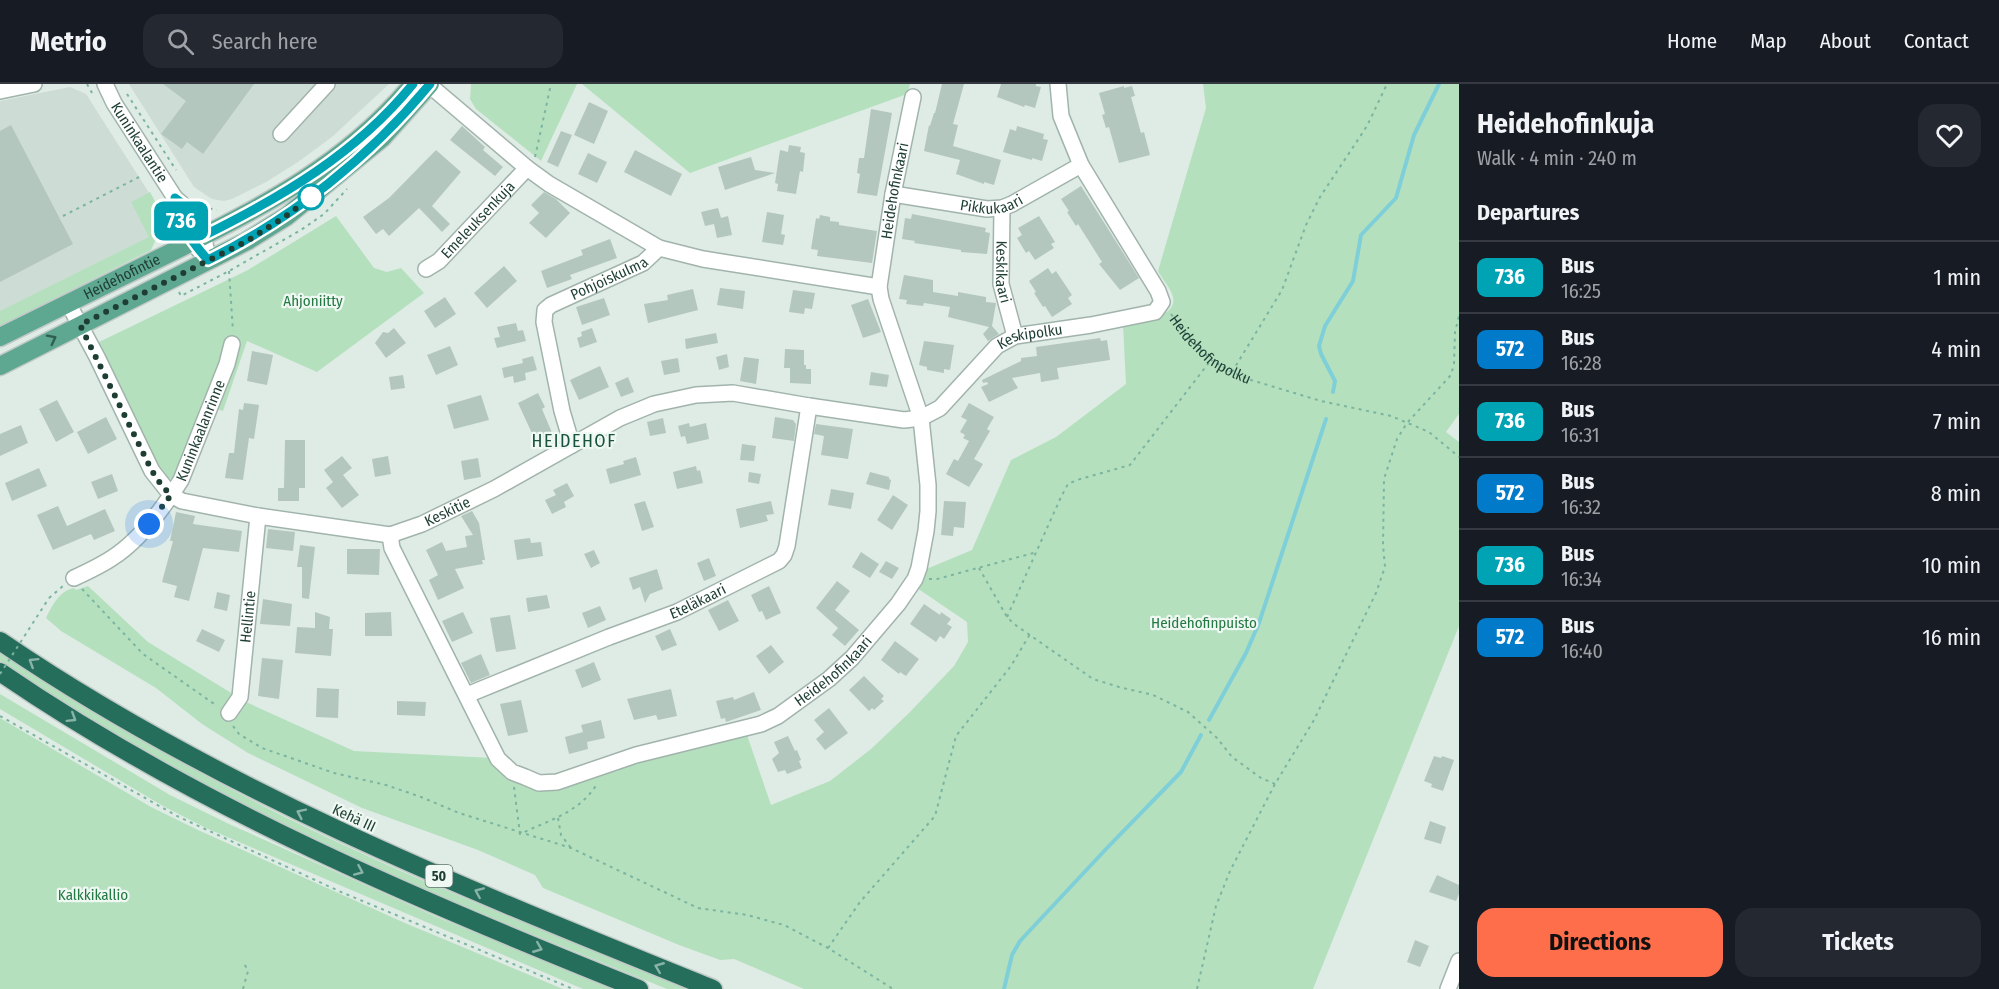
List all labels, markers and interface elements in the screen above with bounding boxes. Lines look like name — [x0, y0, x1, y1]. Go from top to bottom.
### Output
search box — [143, 14, 563, 68]
text: Metrio — [30, 25, 107, 58]
icon: search — [164, 25, 197, 58]
text: Search here — [212, 28, 318, 55]
text: Home — [1667, 28, 1717, 54]
text: Map — [1750, 28, 1787, 54]
text: About — [1820, 28, 1871, 54]
text: Contact — [1904, 28, 1969, 54]
street label: Kuninkaalantie — [107, 99, 172, 186]
button: heart — [1918, 104, 1981, 167]
text: Heidehofinkuja — [1477, 107, 1654, 140]
street label: Heidehofinkaari — [877, 141, 912, 240]
text: Walk · 4 min · 240 m — [1477, 146, 1637, 170]
street label: Emeleuksenkuja — [437, 177, 519, 262]
unlabelled marker — [298, 184, 324, 210]
street label: Pikkukaari — [959, 191, 1026, 218]
text: Departures — [1477, 199, 1579, 226]
line badge: 736 — [146, 202, 216, 240]
text: 736 — [166, 208, 196, 234]
street label: Keskikaari — [992, 240, 1015, 305]
street label: Heidehofintie — [81, 250, 163, 303]
text: Bus — [1561, 252, 1594, 279]
street label: Pohjoiskulma — [568, 254, 652, 304]
text: 736 — [1495, 264, 1525, 290]
text: 1 min — [1933, 264, 1981, 291]
text: 16:25 — [1561, 279, 1601, 303]
park label: Ahjoniitty — [283, 292, 343, 310]
street label: Heidehofinpolku — [1166, 311, 1254, 388]
street label: Keskipolku — [994, 320, 1064, 353]
text: Bus — [1561, 324, 1594, 351]
one-way arrow — [46, 335, 56, 346]
text: 572 — [1496, 336, 1524, 362]
text: 4 min — [1931, 336, 1981, 363]
text: 16:28 — [1561, 351, 1602, 375]
street label: Kuninkaalanrinne — [172, 377, 229, 484]
text: Bus — [1561, 396, 1594, 423]
text: 736 — [1495, 408, 1525, 434]
text: 7 min — [1933, 408, 1981, 435]
text: 16:31 — [1561, 423, 1599, 447]
district label: HEIDEHOF — [531, 430, 617, 452]
text: Bus — [1561, 468, 1594, 495]
text: 572 — [1496, 480, 1524, 506]
text: 8 min — [1931, 480, 1981, 507]
street label: Keskitie — [422, 493, 473, 530]
text: 16:32 — [1561, 495, 1601, 519]
your location — [134, 509, 164, 539]
text: Bus — [1561, 540, 1594, 567]
text: 736 — [1495, 552, 1525, 578]
text: 10 min — [1922, 552, 1981, 579]
text: 16:34 — [1561, 567, 1602, 591]
street label: Eteläkaari — [667, 580, 729, 623]
street label: Hellintie — [236, 590, 260, 644]
text: Bus — [1561, 612, 1594, 639]
park label: Heidehofinpuisto — [1151, 614, 1257, 632]
text: 572 — [1496, 624, 1524, 650]
text: 16 min — [1922, 624, 1981, 651]
street label: Heidehofinkaari — [791, 632, 876, 710]
text: 16:40 — [1561, 639, 1603, 663]
one-way arrow — [29, 658, 40, 669]
one-way arrow — [65, 711, 76, 722]
street label: Kehä III — [329, 800, 379, 836]
one-way arrow — [296, 809, 307, 820]
one-way arrow — [352, 863, 363, 875]
road number: 50 — [426, 865, 452, 887]
park label: Kalkkikallio — [58, 886, 128, 904]
one-way arrow — [474, 887, 485, 899]
button: Directions — [1477, 908, 1723, 977]
button: Tickets — [1735, 908, 1981, 977]
one-way arrow — [532, 941, 543, 953]
one-way arrow — [654, 962, 665, 974]

